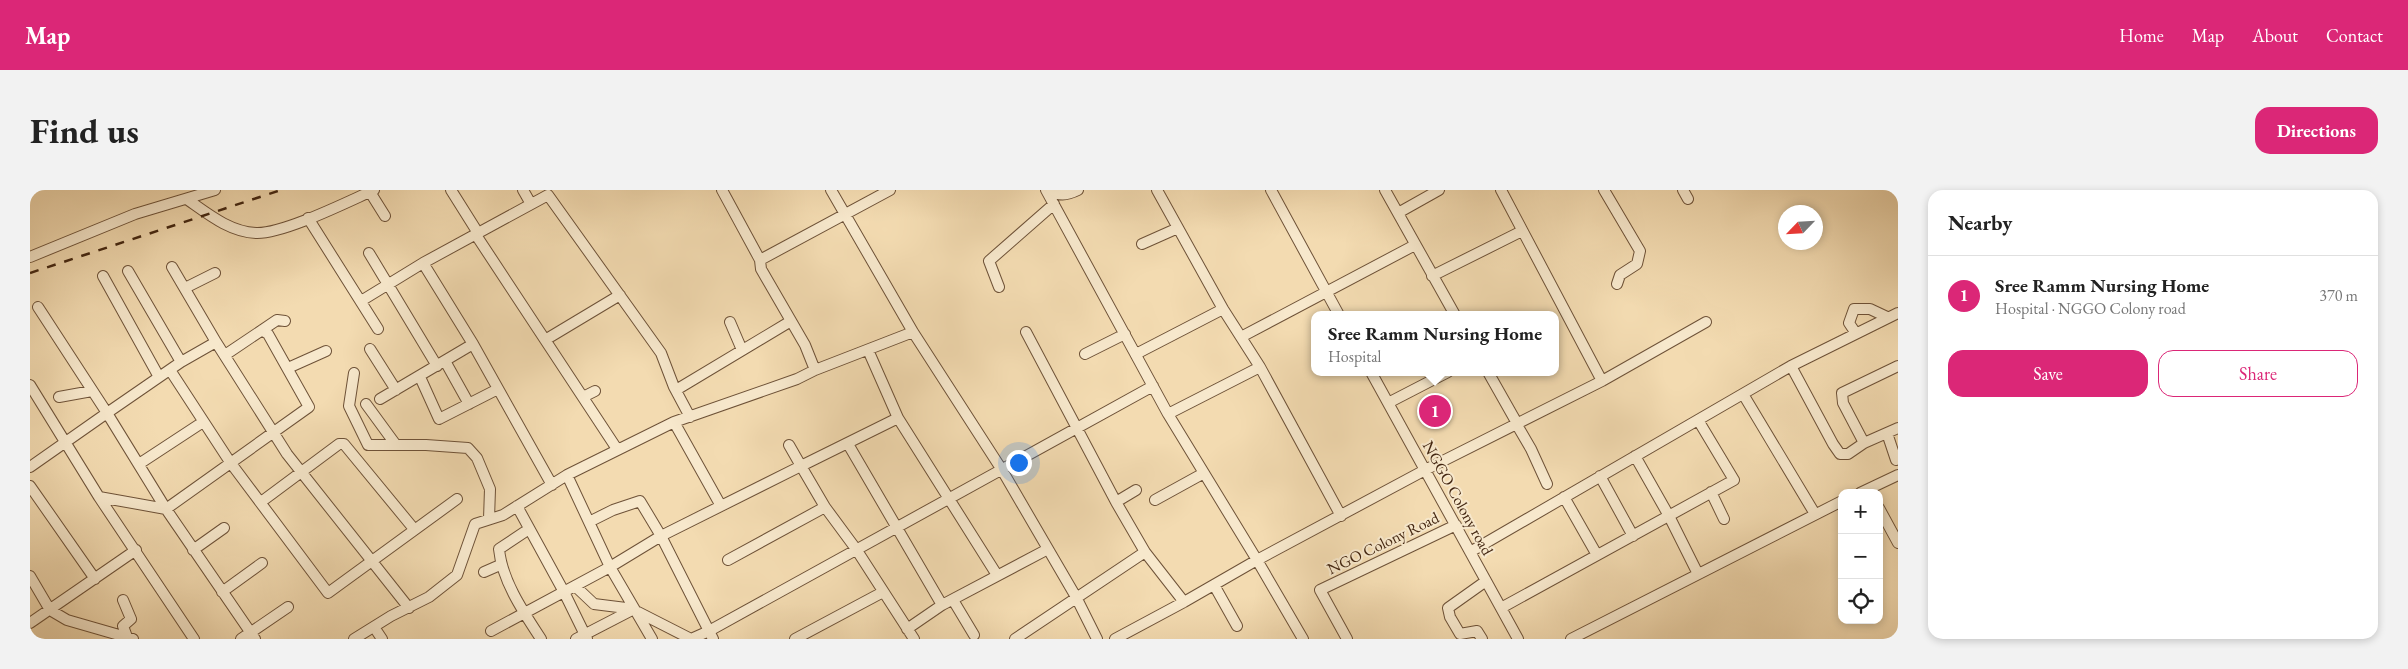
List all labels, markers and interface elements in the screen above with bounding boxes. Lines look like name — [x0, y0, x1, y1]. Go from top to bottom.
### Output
text: Map — [25, 20, 70, 51]
text: Home — [2119, 24, 2164, 47]
text: Map — [2192, 24, 2224, 47]
text: About — [2252, 24, 2298, 47]
text: Contact — [2326, 24, 2383, 47]
button: Directions — [2255, 107, 2378, 154]
text: Find us — [30, 108, 139, 153]
north arrow — [1778, 205, 1823, 250]
text: Nearby — [1948, 209, 2012, 236]
text: Sree Ramm Nursing Home — [1995, 273, 2209, 298]
text: 1 — [1960, 285, 1968, 306]
text: 370 m — [2319, 285, 2358, 306]
text: Hospital · NGGO Colony road — [1995, 298, 2186, 319]
popup — [1311, 311, 1559, 376]
text: Sree Ramm Nursing Home — [1328, 321, 1542, 346]
text: Hospital — [1328, 346, 1381, 367]
button: Save — [1948, 350, 2148, 397]
button: Share — [2158, 350, 2358, 397]
pin: 1 — [1419, 392, 1451, 430]
street label: NGGO Colony road — [1418, 437, 1499, 560]
your location — [1006, 450, 1032, 476]
map controls — [1838, 489, 1883, 624]
button: + — [1838, 489, 1883, 534]
street label: NGO Colony Road — [1324, 506, 1443, 579]
button: − — [1838, 534, 1883, 579]
button: locate — [1838, 579, 1883, 624]

